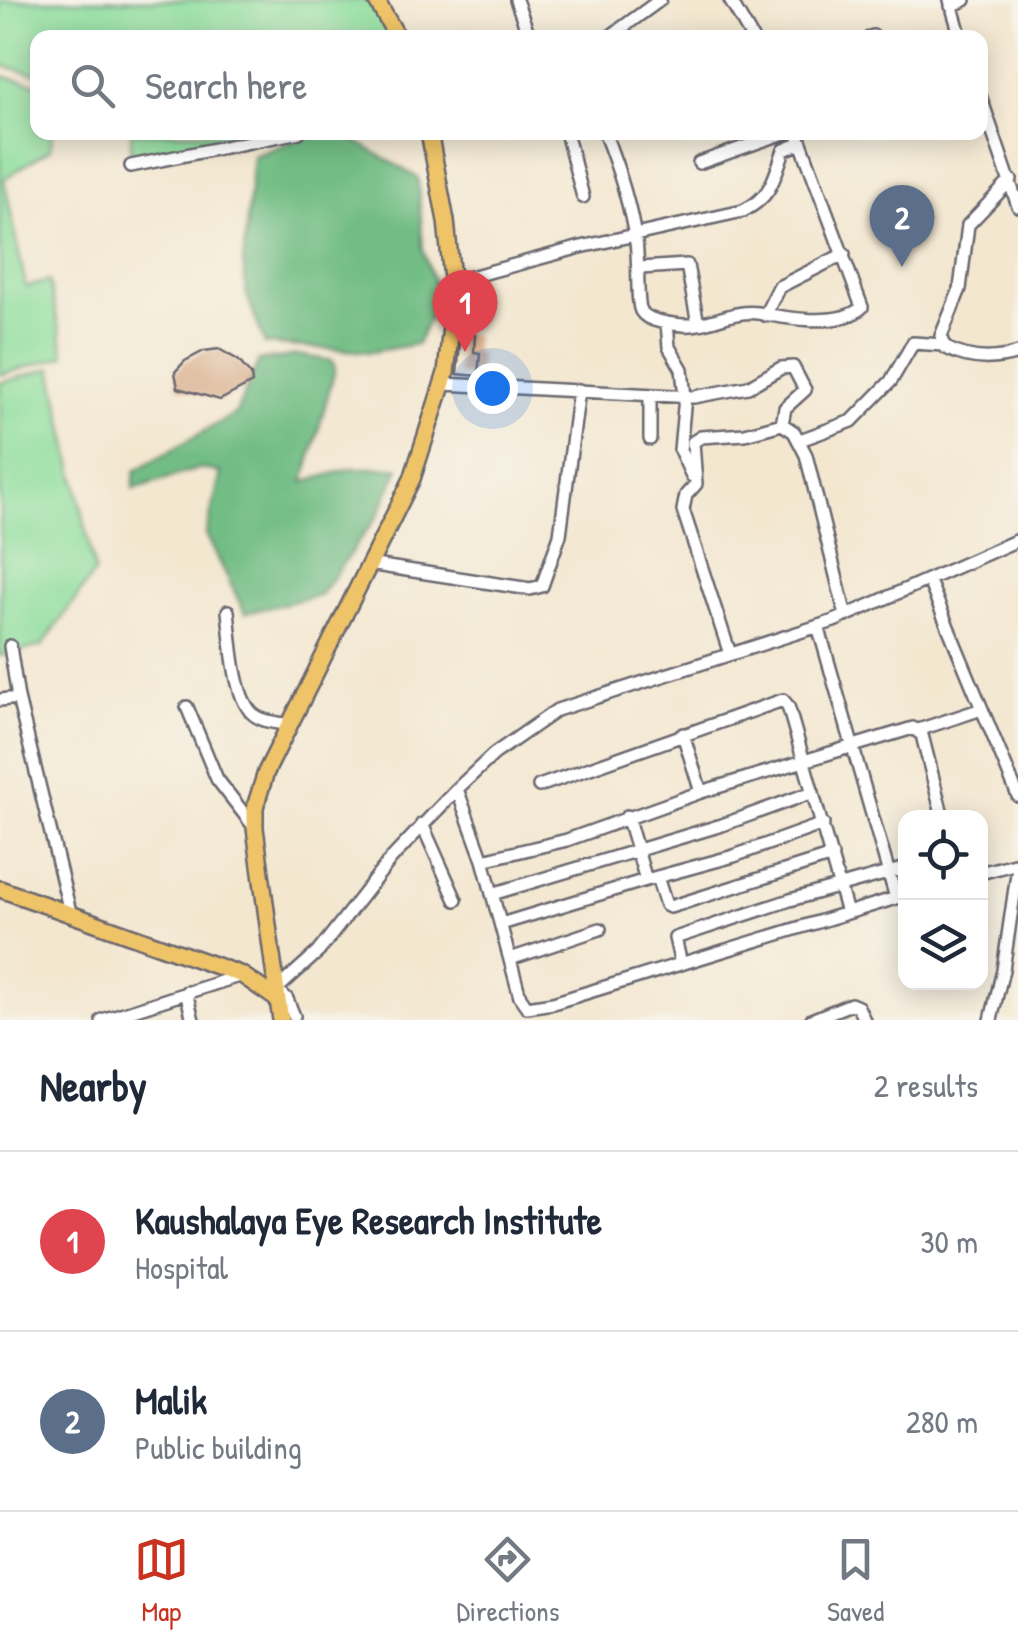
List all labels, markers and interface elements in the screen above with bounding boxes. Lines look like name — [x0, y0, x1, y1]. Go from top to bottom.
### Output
search box — [30, 30, 988, 140]
icon: search — [65, 58, 120, 113]
text: Search here — [145, 59, 307, 111]
pin: 2 — [870, 184, 934, 267]
pin: 1 — [432, 270, 498, 352]
your location — [467, 363, 518, 414]
map controls — [898, 810, 988, 990]
button: locate — [898, 810, 988, 900]
button: layers — [898, 900, 988, 990]
text: Nearby — [40, 1057, 147, 1114]
text: 2 results — [874, 1064, 978, 1107]
text: Kaushalaya Eye Research Institute — [135, 1194, 602, 1246]
text: 1 — [67, 1220, 78, 1263]
text: 30 m — [920, 1220, 978, 1263]
text: Hospital — [135, 1246, 228, 1289]
text: Malik — [135, 1374, 207, 1426]
text: 2 — [65, 1400, 80, 1443]
text: 280 m — [906, 1400, 978, 1443]
text: Public building — [135, 1426, 302, 1469]
tab: Map — [134, 1532, 189, 1630]
tab: Directions — [456, 1532, 559, 1630]
tab: Saved — [827, 1532, 884, 1630]

